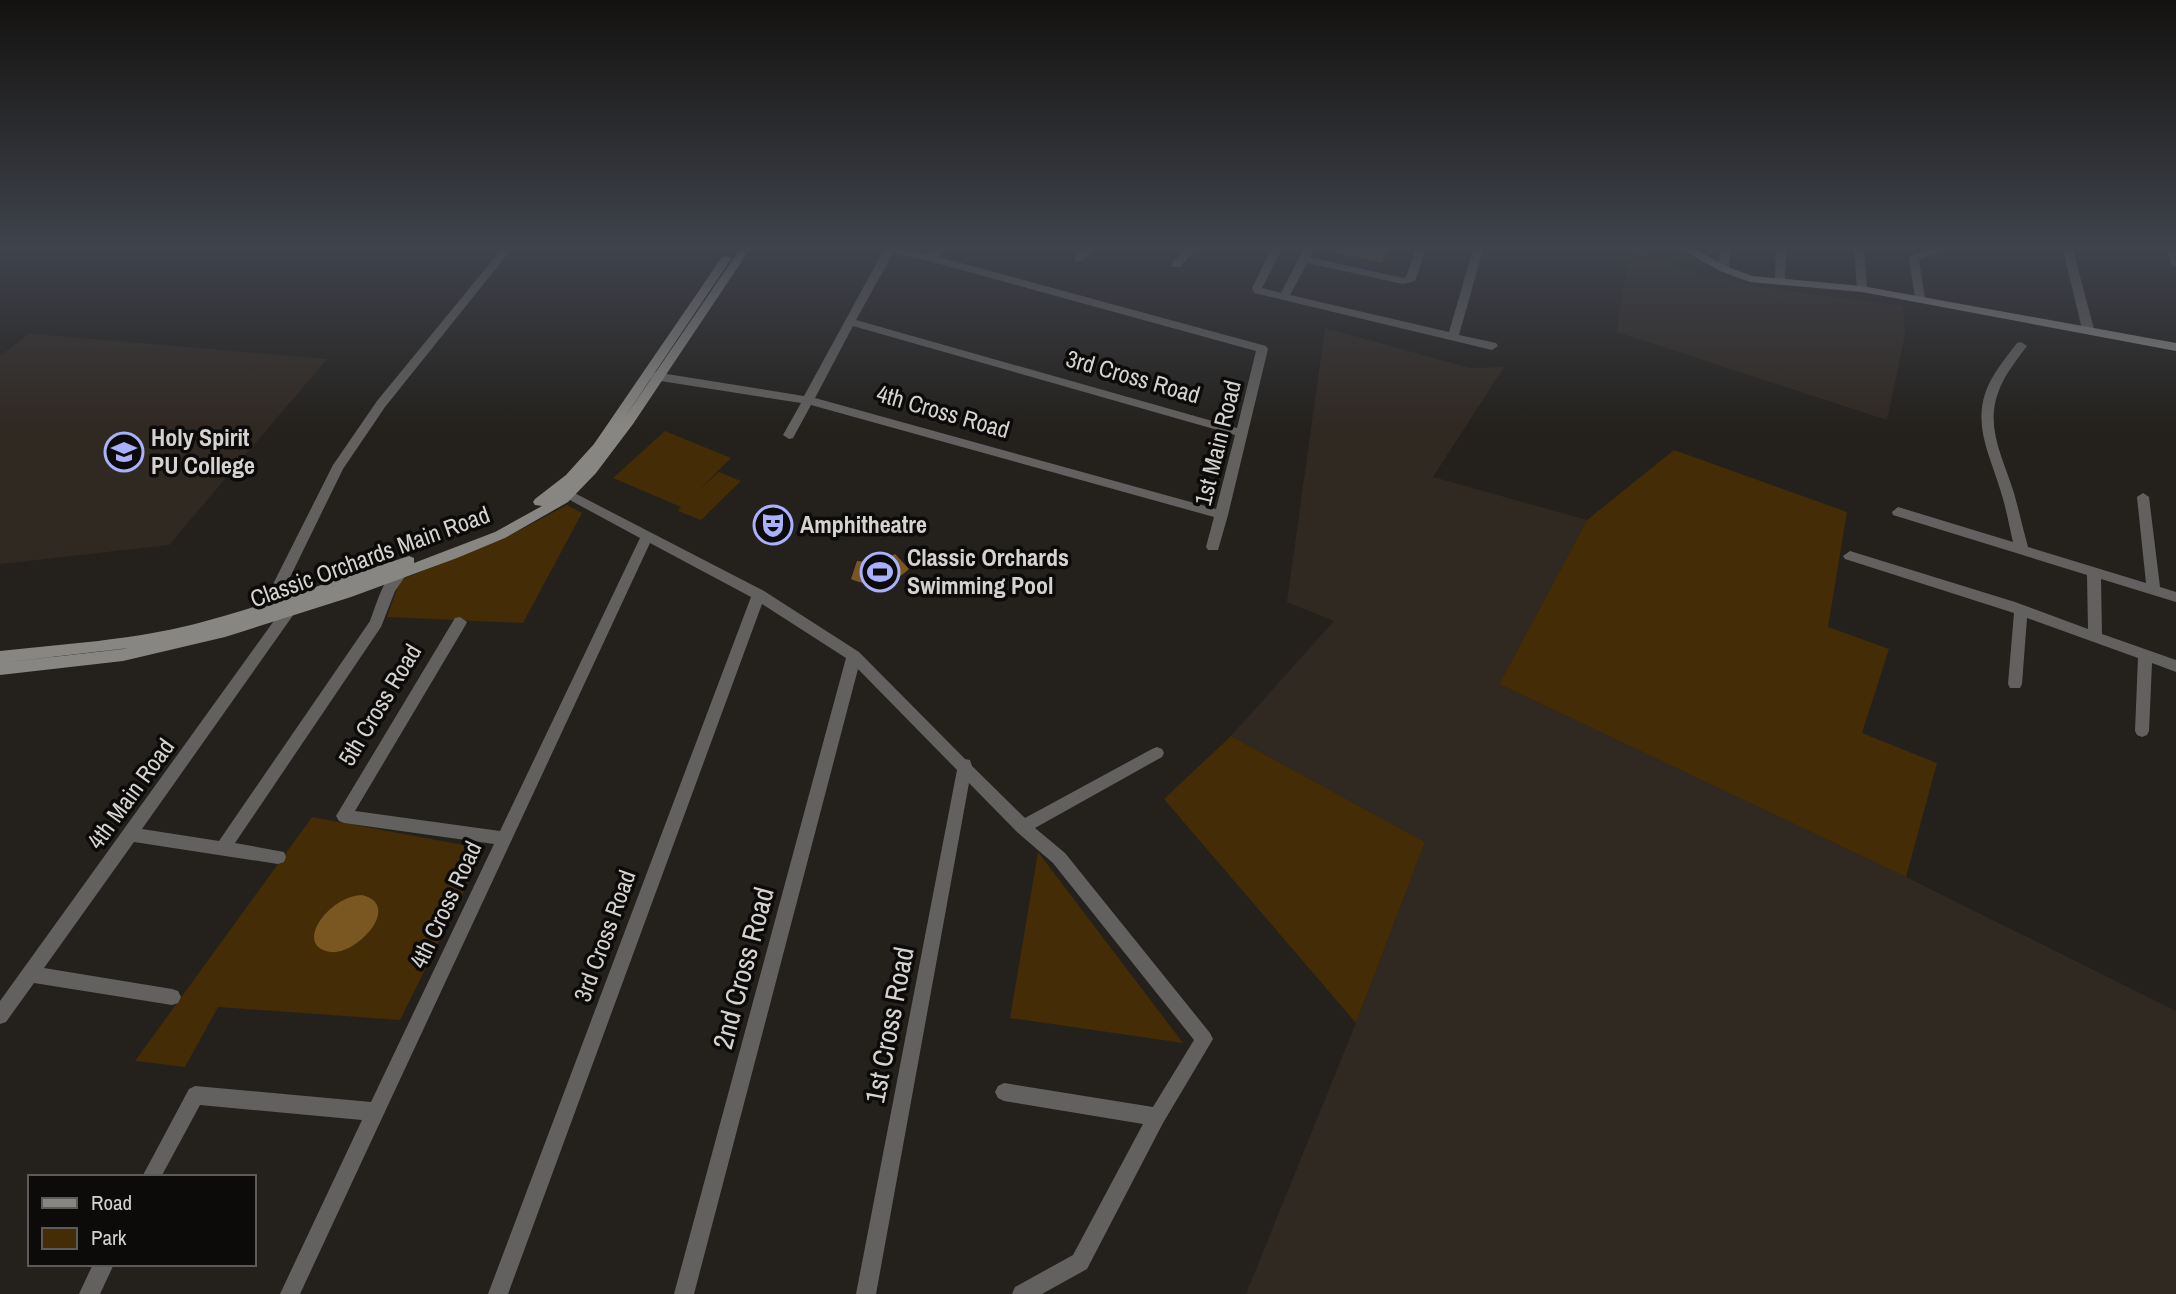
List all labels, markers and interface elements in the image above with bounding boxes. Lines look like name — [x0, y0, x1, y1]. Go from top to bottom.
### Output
street label: 3rd Cross Road — [1063, 342, 1204, 410]
street label: 4th Cross Road — [873, 377, 1013, 445]
street label: 1st Main Road — [1186, 377, 1248, 509]
place label: Holy Spirit PU College — [151, 421, 255, 481]
school or university icon: Holy Spirit PU College — [103, 431, 145, 473]
street label: Classic Orchards Main Road — [245, 498, 494, 614]
theatre icon: Amphitheatre — [752, 504, 794, 546]
place label: Amphitheatre — [800, 508, 927, 540]
place label: Classic Orchards Swimming Pool — [907, 541, 1069, 601]
sports icon: Classic Orchards Swimming Pool — [859, 551, 901, 593]
street label: 5th Cross Road — [330, 638, 428, 771]
street label: 4th Main Road — [79, 732, 181, 855]
street label: 4th Cross Road — [402, 836, 488, 973]
street label: 3rd Cross Road — [565, 865, 643, 1006]
street label: 2nd Cross Road — [703, 883, 783, 1053]
street label: 1st Cross Road — [855, 944, 923, 1106]
legend — [28, 1175, 256, 1266]
text: Road — [91, 1188, 132, 1217]
text: Park — [91, 1223, 127, 1252]

